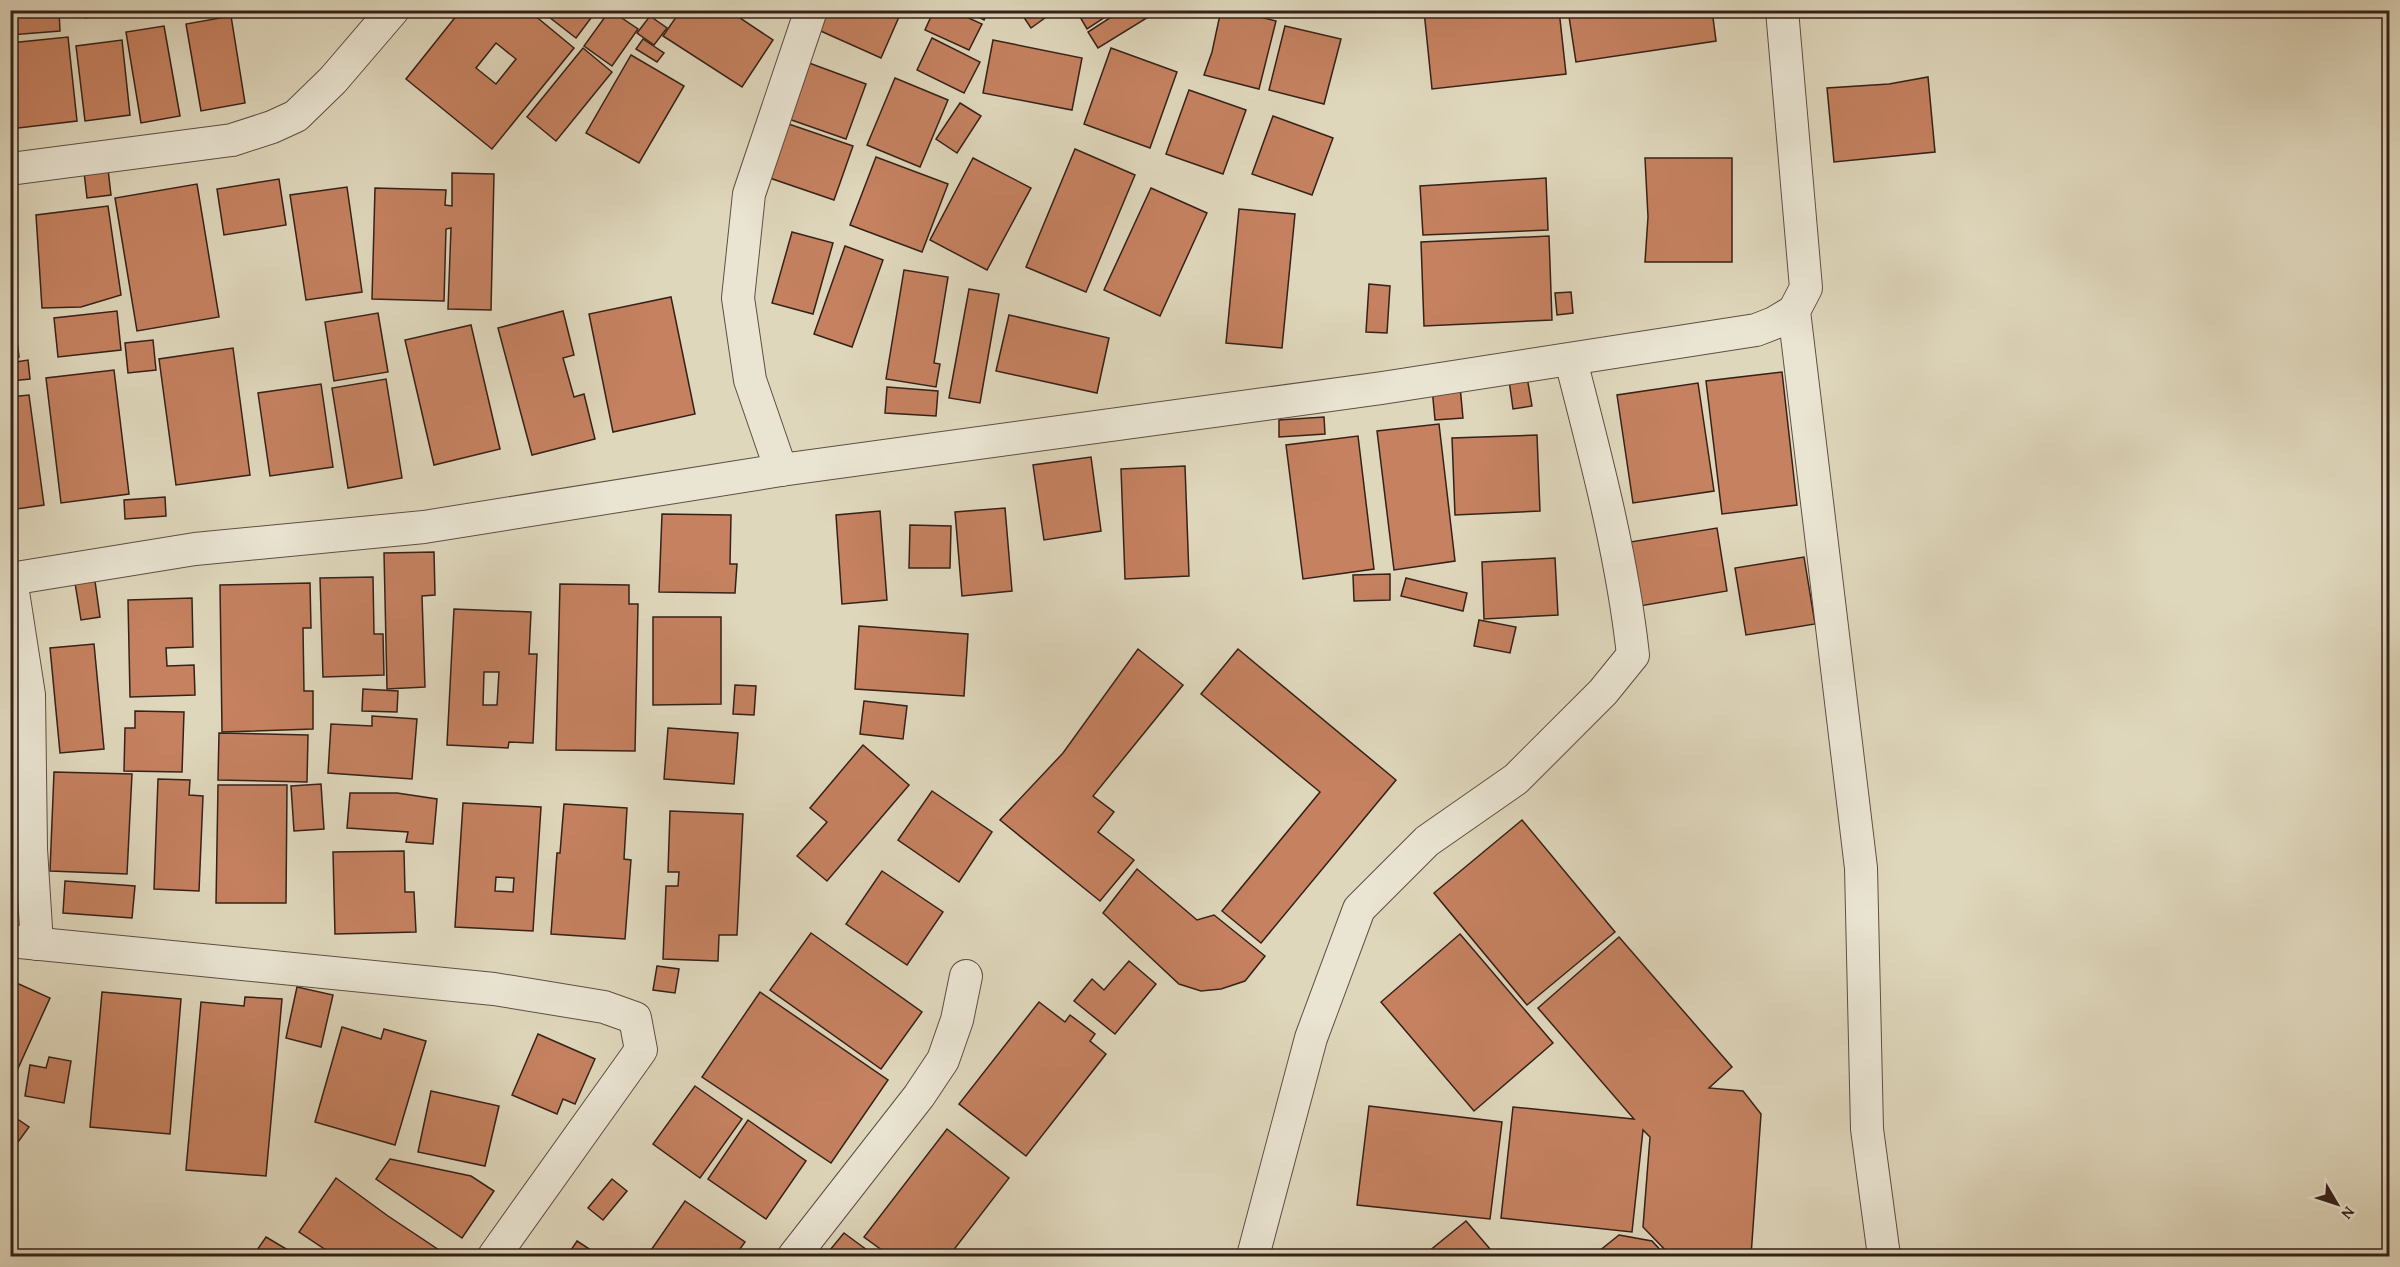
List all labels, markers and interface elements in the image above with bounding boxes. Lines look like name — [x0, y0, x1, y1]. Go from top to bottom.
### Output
north arrow — [2307, 1174, 2367, 1234]
text: N — [2336, 1202, 2361, 1225]

